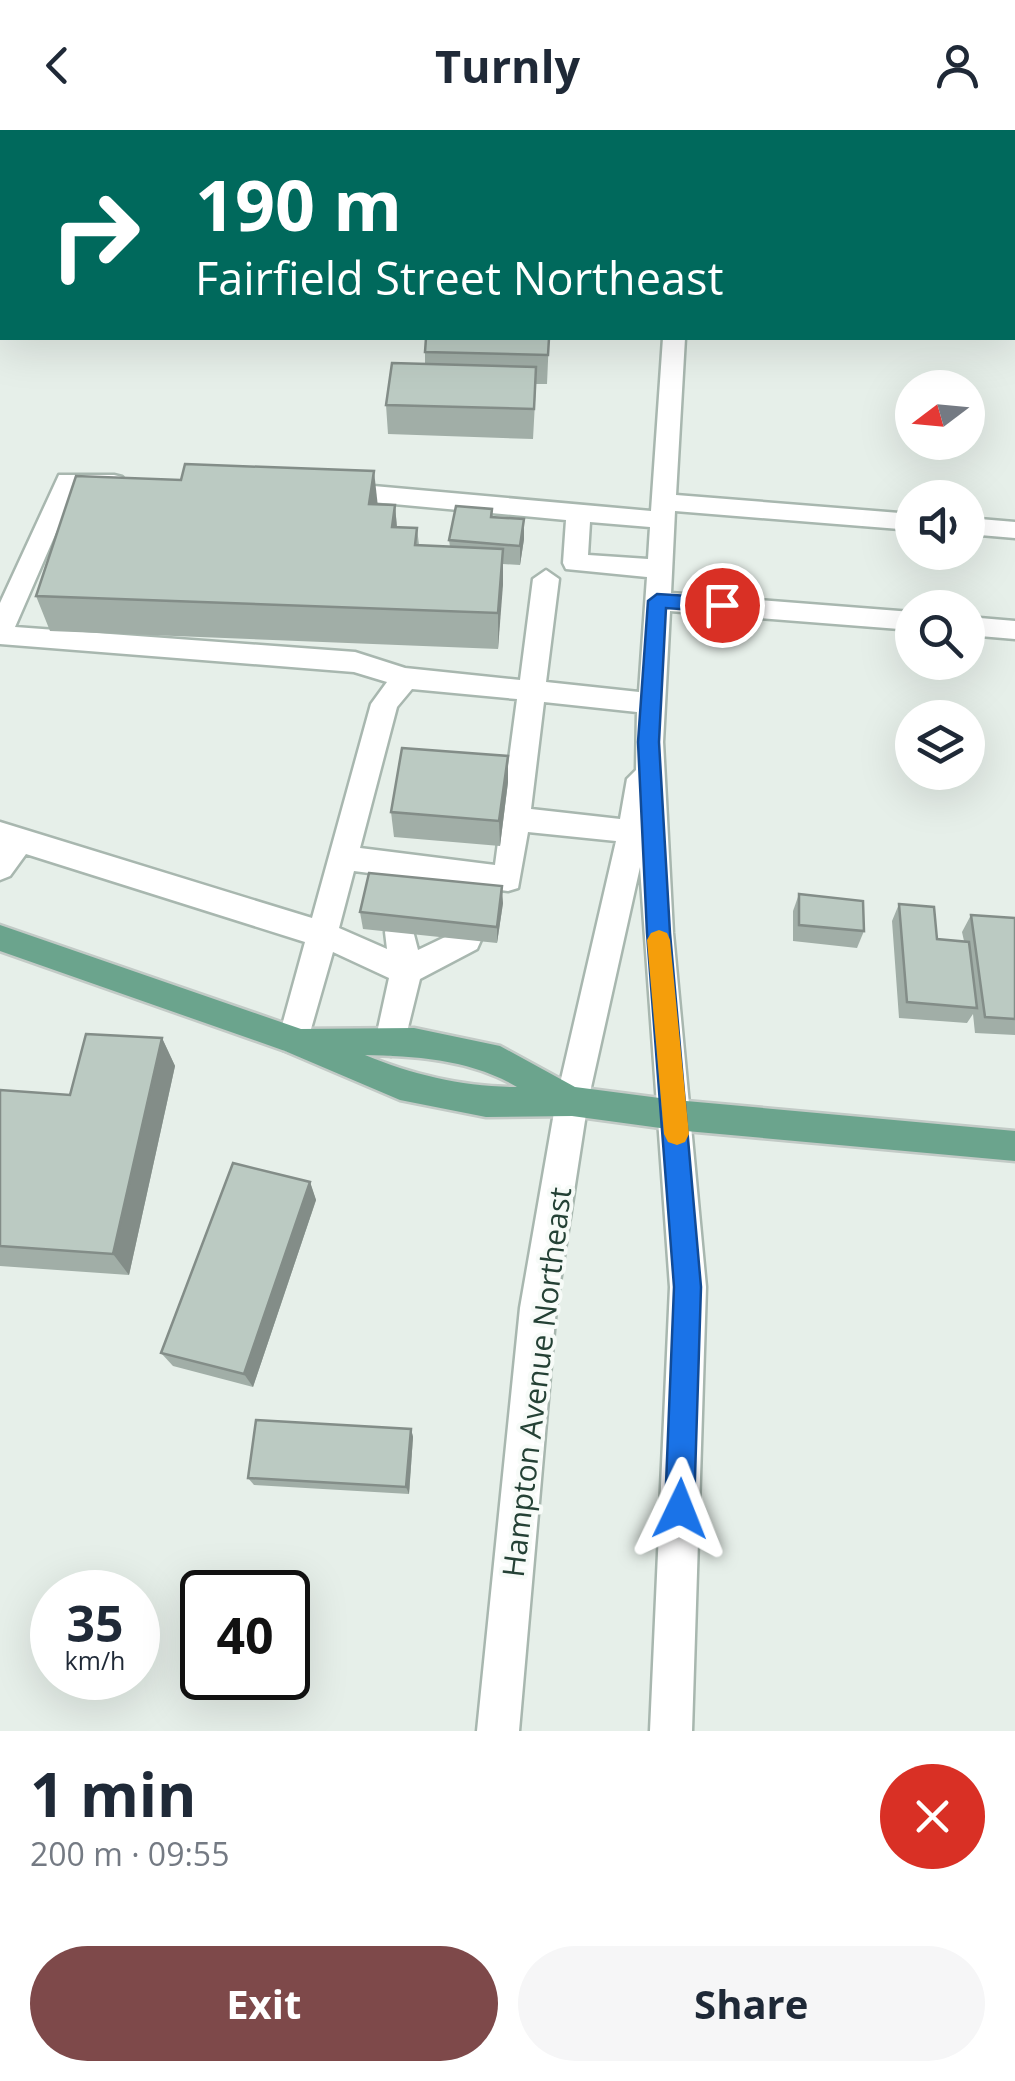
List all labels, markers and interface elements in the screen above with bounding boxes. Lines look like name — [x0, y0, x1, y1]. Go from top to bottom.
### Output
text: Turnly — [435, 35, 580, 96]
icon: back — [30, 38, 85, 93]
icon: person — [930, 38, 985, 93]
text: 190 m — [195, 156, 402, 252]
icon: right — [30, 170, 160, 300]
text: Fairfield Street Northeast — [195, 247, 723, 308]
north arrow — [895, 370, 985, 460]
map controls — [895, 370, 985, 790]
button: sound — [895, 480, 985, 570]
pin — [680, 563, 765, 648]
icon: arrive — [695, 578, 750, 633]
button: search — [895, 590, 985, 680]
button: layers — [895, 700, 985, 790]
street label: Hampton Avenue Northeast — [492, 1185, 580, 1579]
position arrow — [628, 1457, 732, 1561]
speed limit sign: 40 — [180, 1570, 310, 1700]
text: 35 — [66, 1589, 124, 1657]
text: km/h — [65, 1643, 125, 1677]
text: 1 min — [30, 1753, 197, 1835]
button: close — [880, 1764, 985, 1869]
text: 200 m · 09:55 — [30, 1832, 229, 1875]
button: Exit — [30, 1946, 498, 2061]
button: Share — [518, 1946, 985, 2061]

